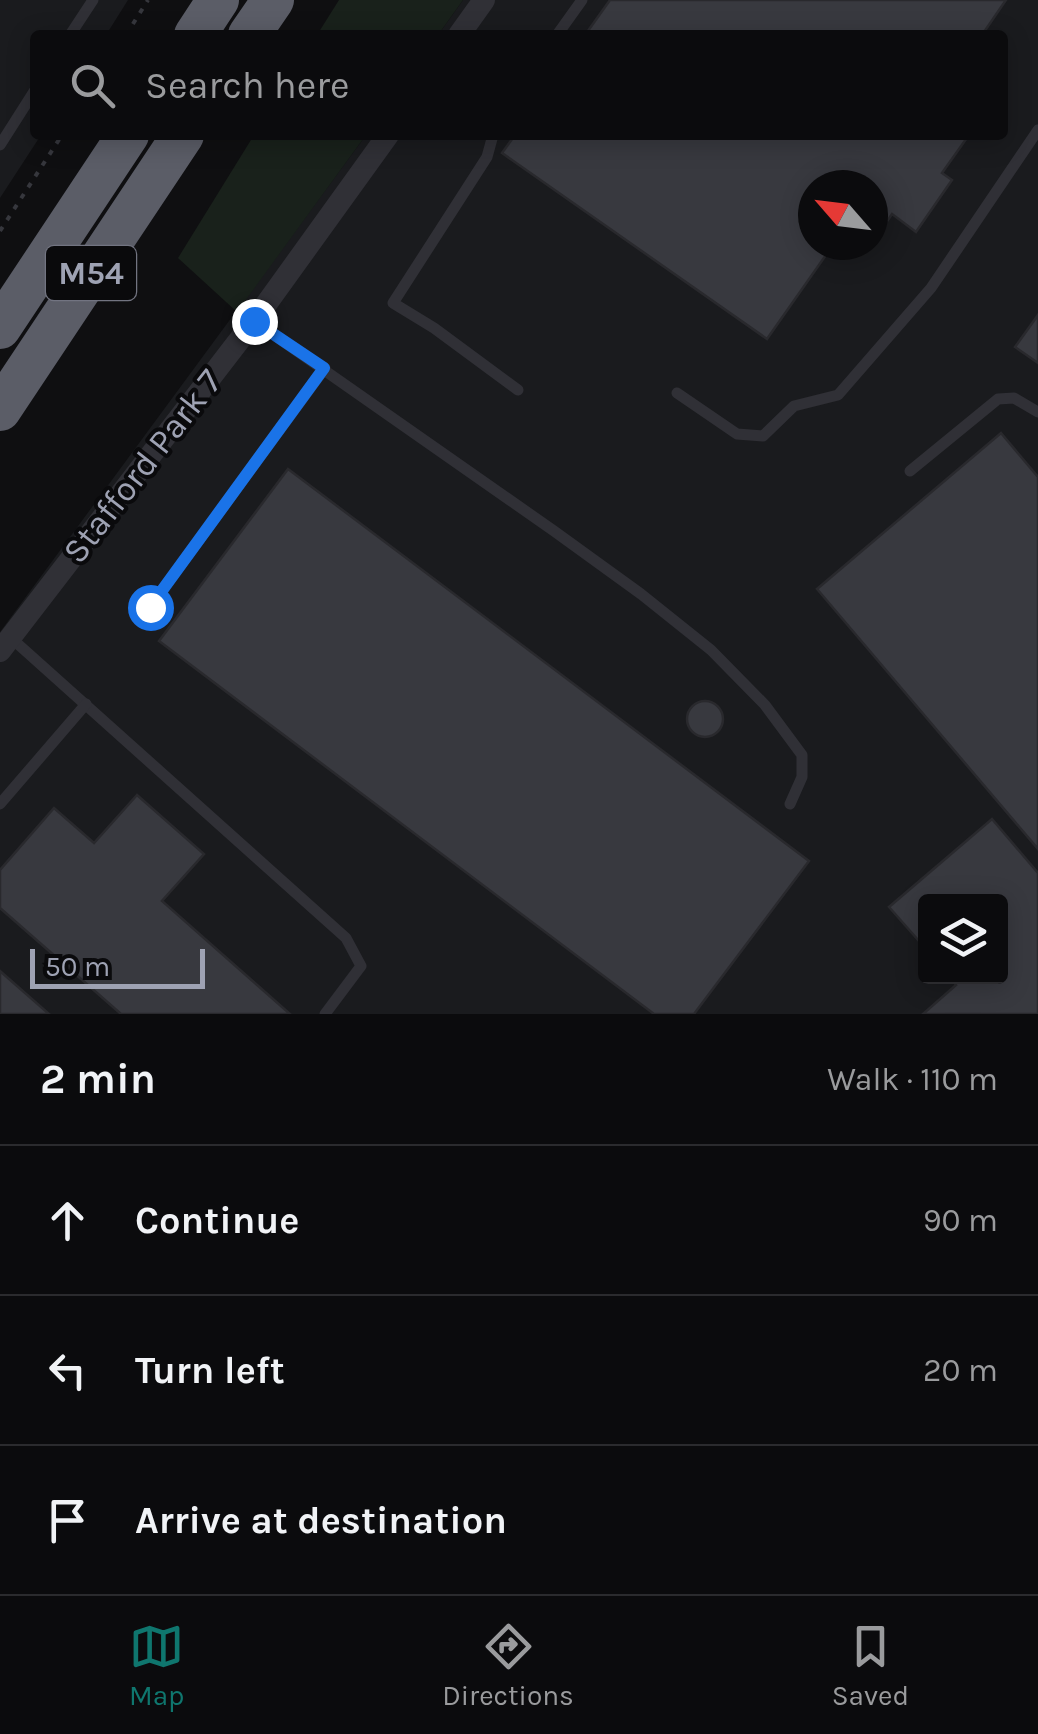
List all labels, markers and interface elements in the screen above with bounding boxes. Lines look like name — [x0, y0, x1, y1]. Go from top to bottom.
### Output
search box — [30, 30, 1008, 140]
icon: search — [65, 58, 120, 113]
text: Search here — [145, 63, 349, 108]
north arrow — [798, 170, 888, 260]
road number: M54 — [46, 246, 136, 300]
route end — [232, 299, 278, 345]
street label: Stafford Park 7 — [54, 361, 231, 571]
route start — [128, 585, 174, 631]
map controls — [918, 894, 1008, 984]
button: layers — [918, 894, 1008, 984]
scale bar — [30, 944, 205, 988]
text: 50 m — [45, 950, 110, 983]
text: 2 min — [40, 1054, 156, 1104]
text: Walk · 110 m — [827, 1061, 998, 1098]
icon: ahead — [40, 1193, 95, 1248]
text: Continue — [135, 1198, 299, 1243]
text: 90 m — [923, 1202, 998, 1239]
icon: left — [40, 1343, 95, 1398]
text: Turn left — [135, 1348, 285, 1393]
text: 20 m — [923, 1352, 998, 1389]
icon: arrive — [40, 1493, 95, 1548]
text: Arrive at destination — [135, 1498, 507, 1543]
tab: Map — [129, 1619, 184, 1712]
tab: Directions — [442, 1619, 574, 1712]
tab: Saved — [832, 1619, 909, 1712]

